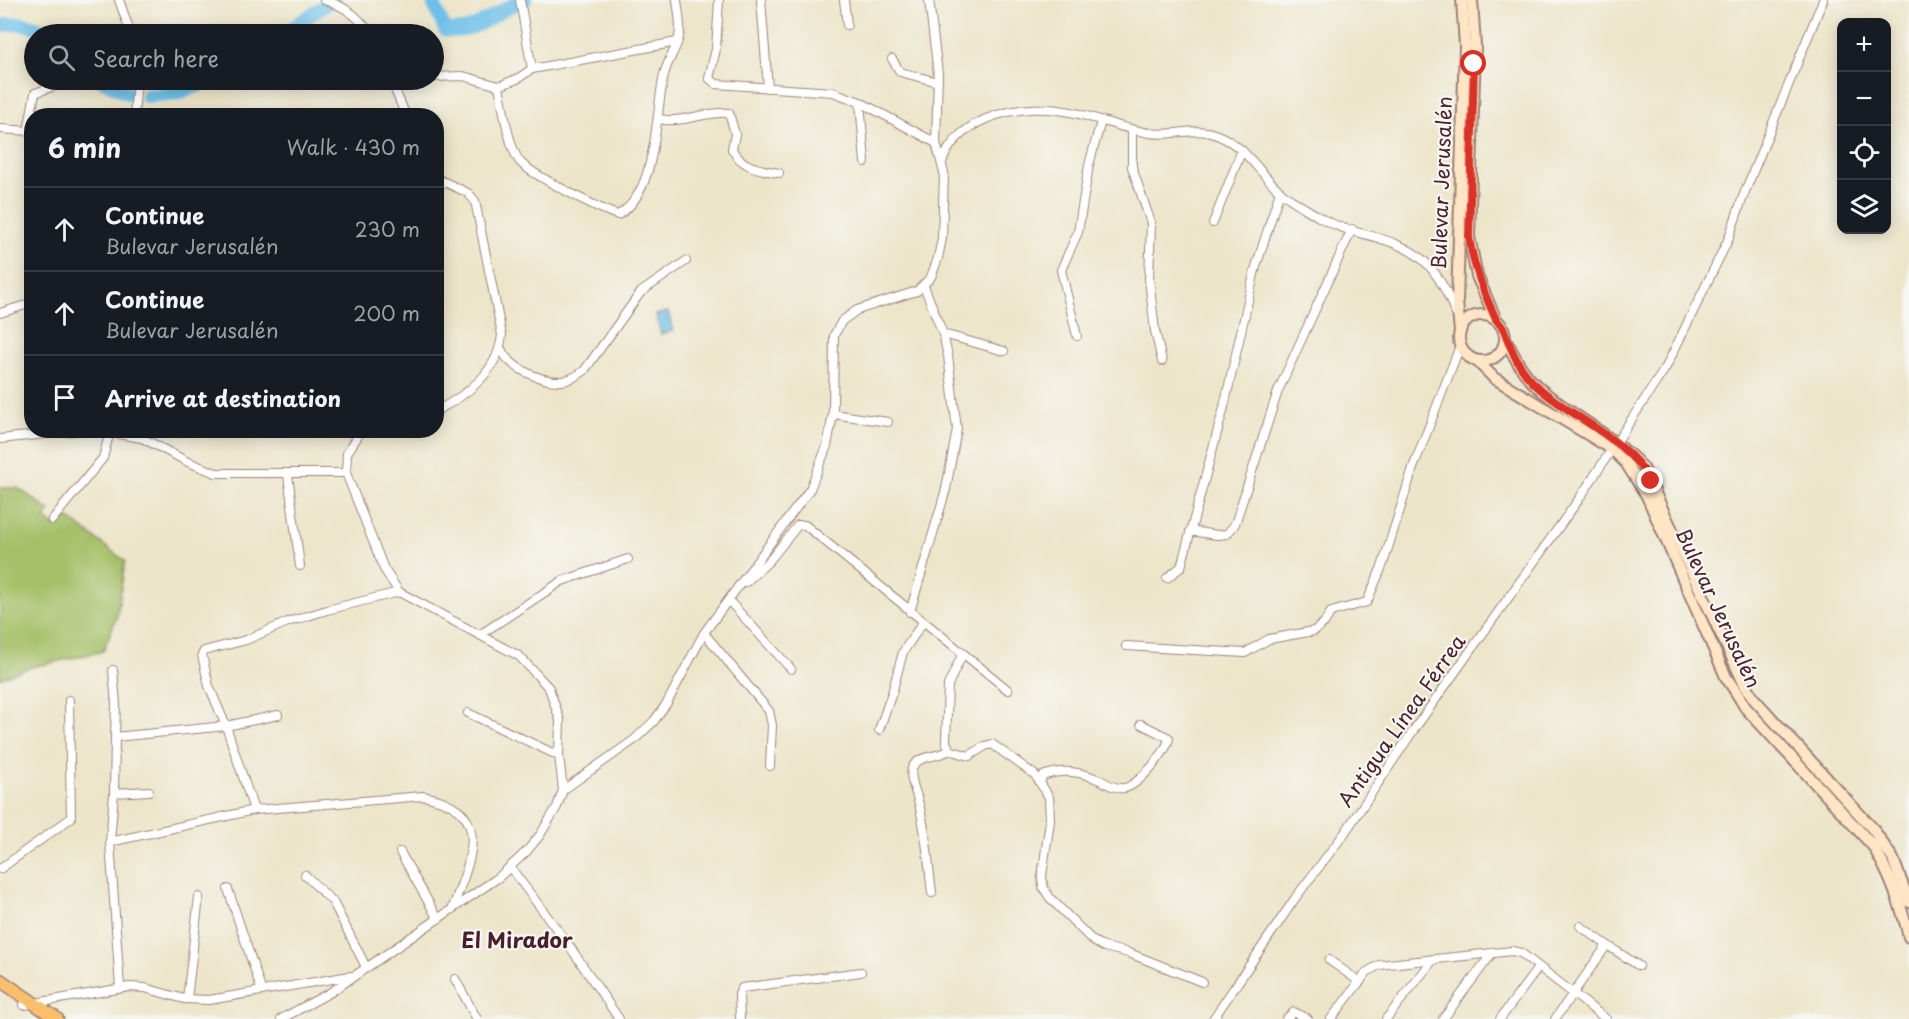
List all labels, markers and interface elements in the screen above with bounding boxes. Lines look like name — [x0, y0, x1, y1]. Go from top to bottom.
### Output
map controls — [1837, 18, 1891, 234]
button: + — [1837, 18, 1891, 72]
search box — [24, 24, 444, 90]
icon: search — [45, 41, 78, 74]
text: Search here — [93, 41, 219, 74]
route start — [1460, 50, 1486, 76]
button: − — [1837, 72, 1891, 126]
street label: Bulevar Jerusalén — [1423, 96, 1459, 270]
button: locate — [1837, 126, 1891, 180]
text: 6 min — [48, 128, 121, 167]
text: Walk · 430 m — [287, 132, 420, 162]
button: layers — [1837, 180, 1891, 234]
text: Continue — [105, 198, 204, 231]
icon: ahead — [48, 213, 81, 246]
text: 230 m — [355, 214, 420, 244]
text: Bulevar Jerusalén — [105, 231, 278, 261]
text: Continue — [105, 282, 204, 315]
icon: ahead — [48, 297, 81, 330]
text: 200 m — [353, 298, 420, 328]
text: Bulevar Jerusalén — [105, 315, 278, 345]
icon: arrive — [48, 381, 81, 414]
text: Arrive at destination — [105, 381, 341, 414]
route end — [1637, 467, 1663, 493]
street label: Bulevar Jerusalén — [1669, 523, 1769, 693]
street label: Antigua Línea Férrea — [1330, 628, 1472, 813]
district label: El Mirador — [461, 923, 573, 955]

